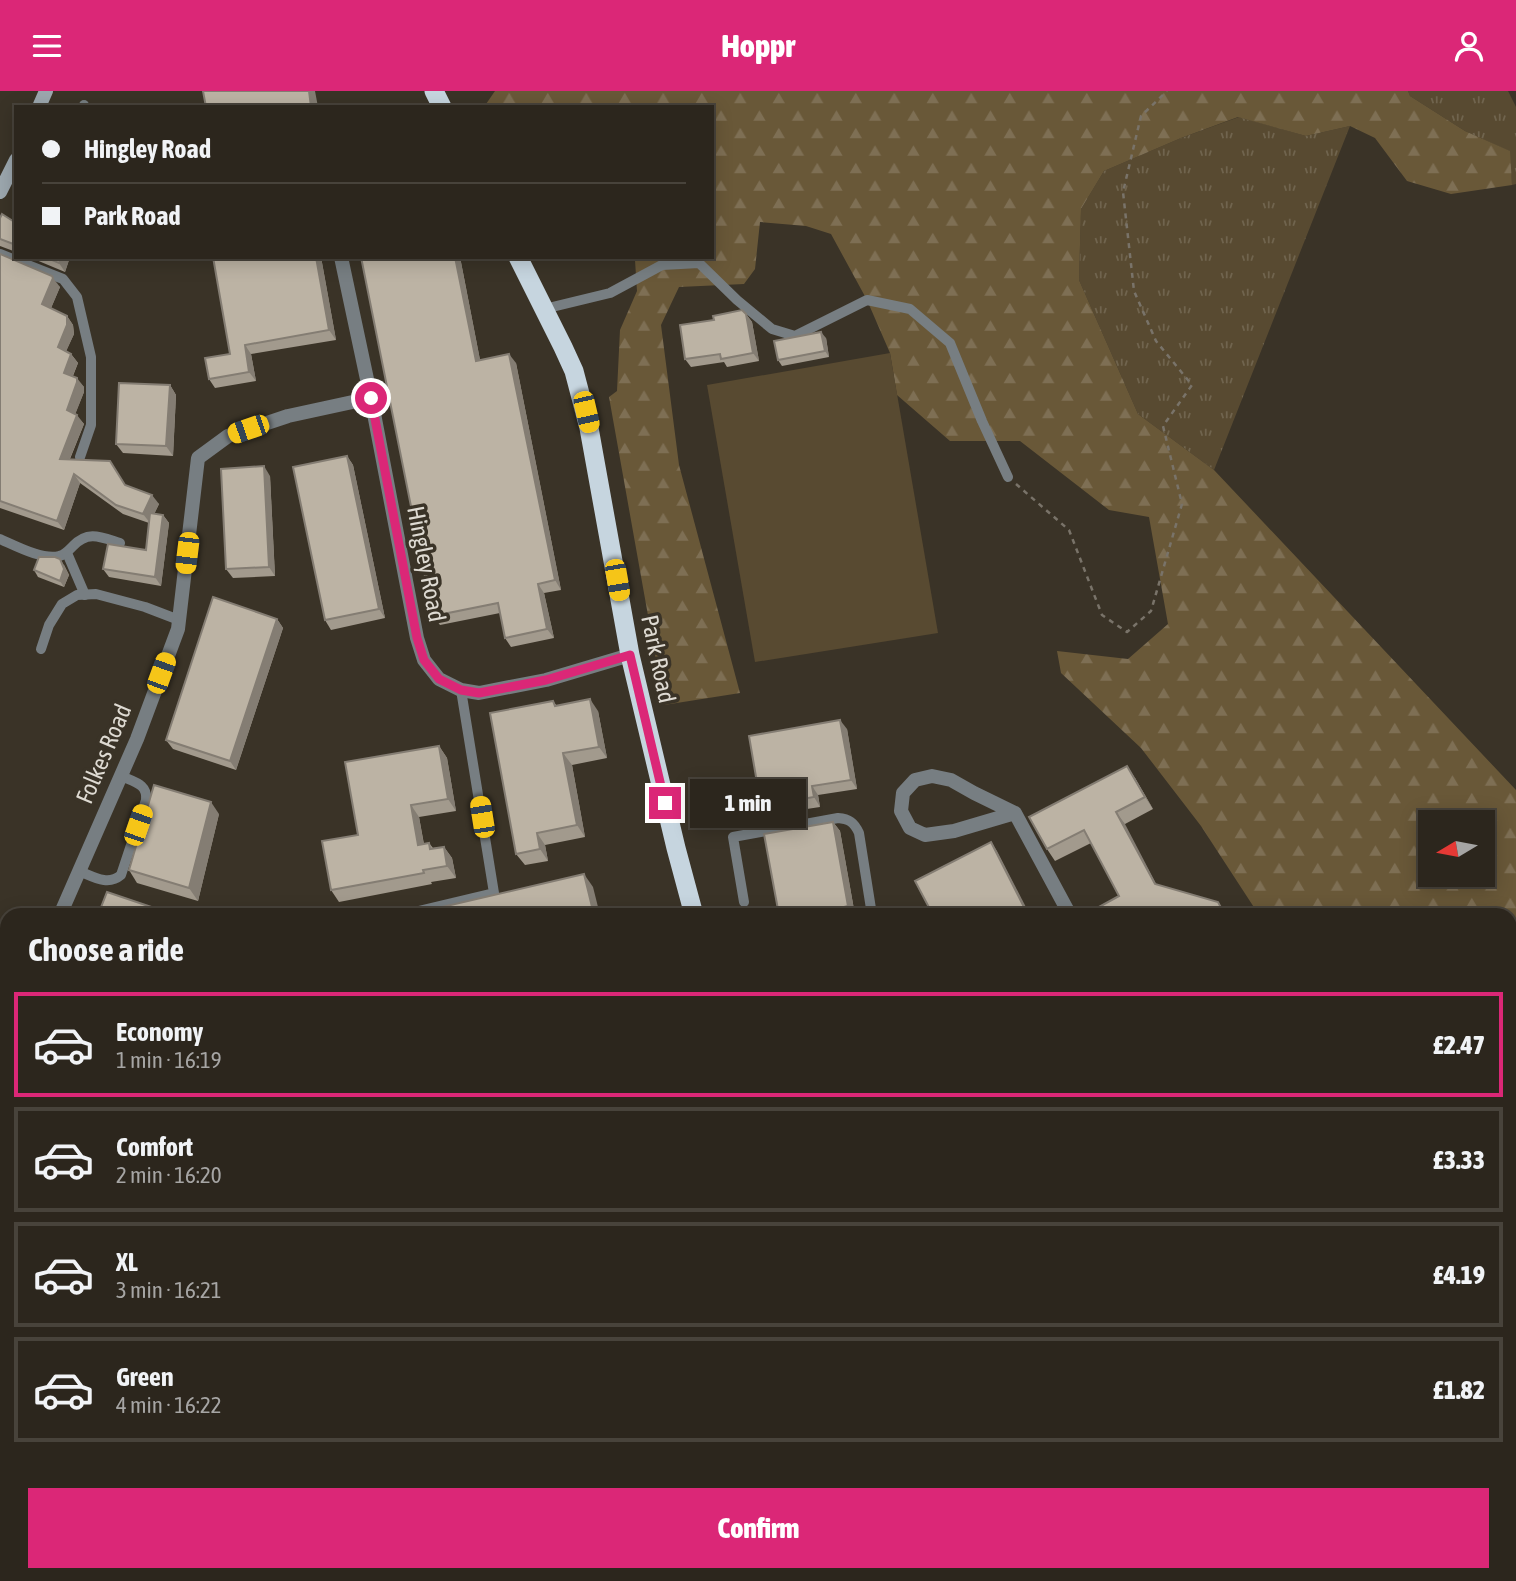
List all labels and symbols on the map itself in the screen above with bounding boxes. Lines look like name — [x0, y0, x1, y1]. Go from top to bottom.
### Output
route start — [355, 382, 387, 414]
car — [572, 389, 601, 435]
car — [225, 412, 272, 446]
street label: Hingley Road — [402, 504, 451, 624]
car — [175, 531, 200, 575]
car — [604, 557, 631, 603]
street label: Park Road — [636, 612, 681, 705]
car — [144, 650, 179, 696]
street label: Folkes Road — [71, 700, 137, 808]
callout: 1 min — [690, 779, 805, 827]
route end — [649, 787, 681, 819]
car — [469, 795, 496, 839]
car — [122, 802, 155, 848]
north arrow — [1418, 810, 1494, 887]

